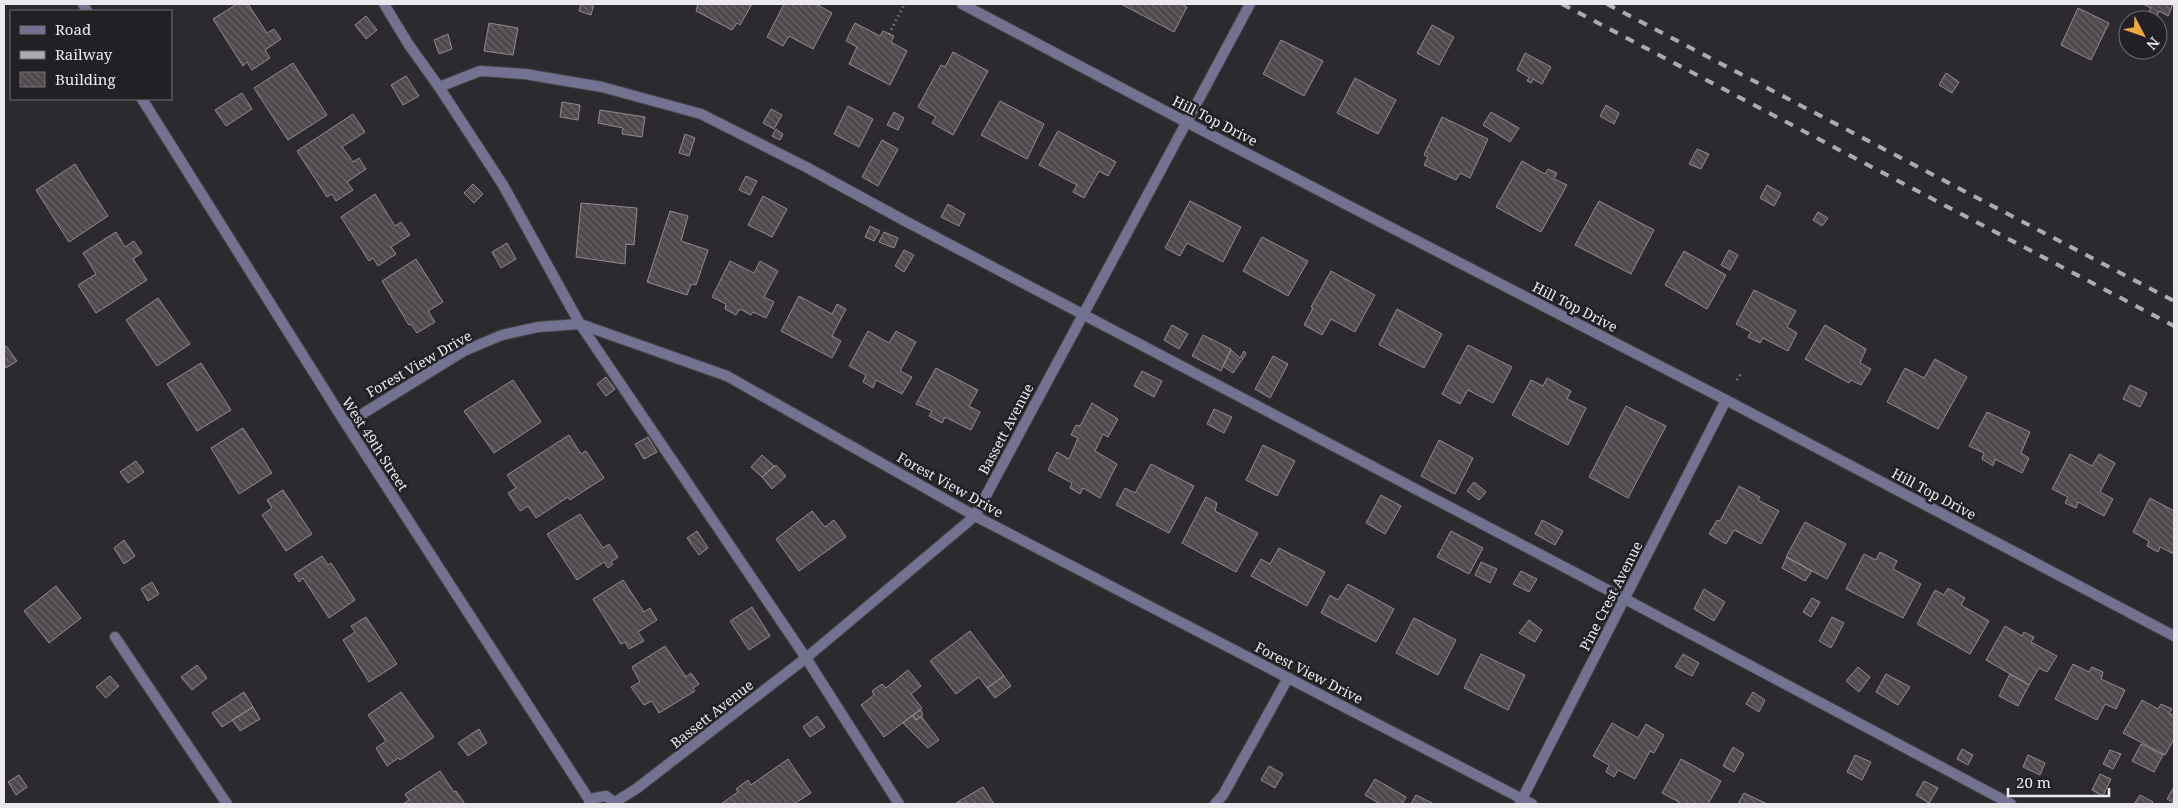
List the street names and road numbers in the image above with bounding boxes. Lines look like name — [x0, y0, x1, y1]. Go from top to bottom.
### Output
street label: Hill Top Drive — [1170, 91, 1261, 150]
street label: Hill Top Drive — [1530, 277, 1621, 336]
street label: Forest View Drive — [363, 326, 475, 401]
street label: Bassett Avenue — [974, 380, 1038, 478]
street label: West 49th Street — [338, 393, 413, 494]
street label: Forest View Drive — [894, 447, 1007, 522]
street label: Hill Top Drive — [1889, 463, 1980, 524]
street label: Pine Crest Avenue — [1575, 538, 1646, 654]
street label: Forest View Drive — [1252, 637, 1366, 708]
street label: Bassett Avenue — [666, 675, 757, 752]

